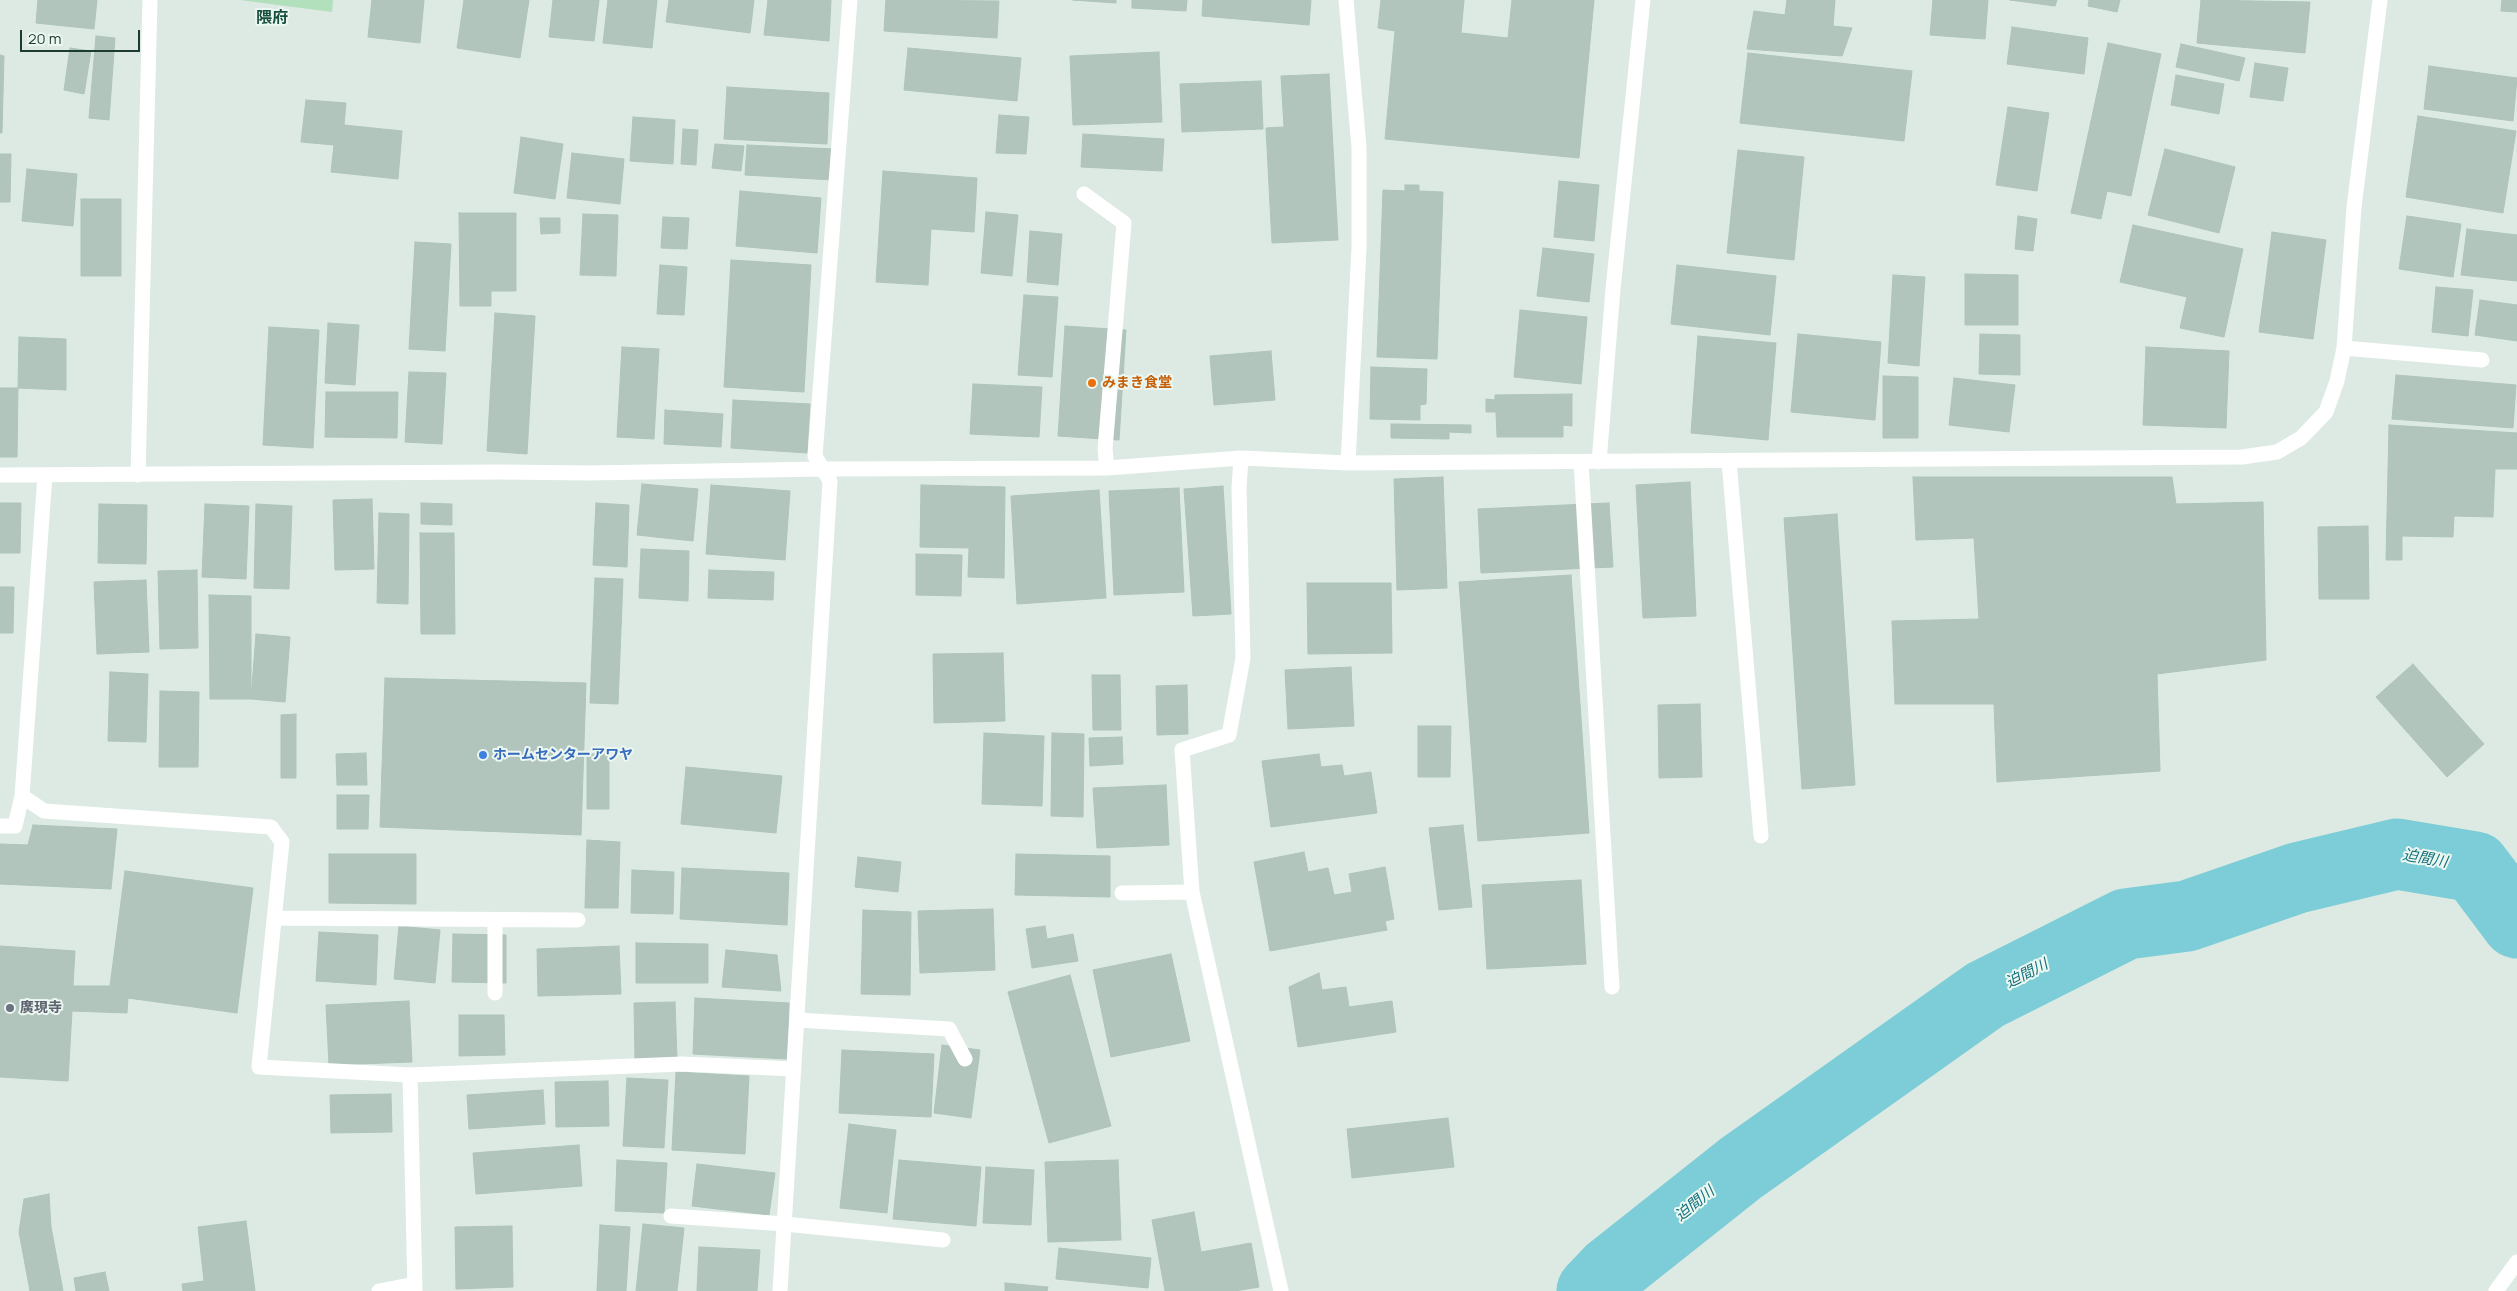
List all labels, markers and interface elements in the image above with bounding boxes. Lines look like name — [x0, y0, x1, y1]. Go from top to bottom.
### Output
district label: 隈府 — [256, 9, 288, 29]
scale bar — [22, 20, 142, 52]
text: 20 m — [28, 28, 61, 49]
place label: みまき食堂 — [1102, 375, 1172, 391]
marker: みまき食堂 — [1086, 377, 1098, 389]
place label: ホームセンターアワヤ — [493, 747, 633, 763]
marker: ホームセンターアワヤ — [477, 749, 489, 761]
water label: 迫間川 — [2401, 846, 2449, 872]
water label: 迫間川 — [2003, 956, 2051, 992]
place label: 廣現寺 — [20, 1000, 62, 1016]
marker: 廣現寺 — [4, 1002, 16, 1014]
water label: 迫間川 — [1672, 1183, 1718, 1225]

